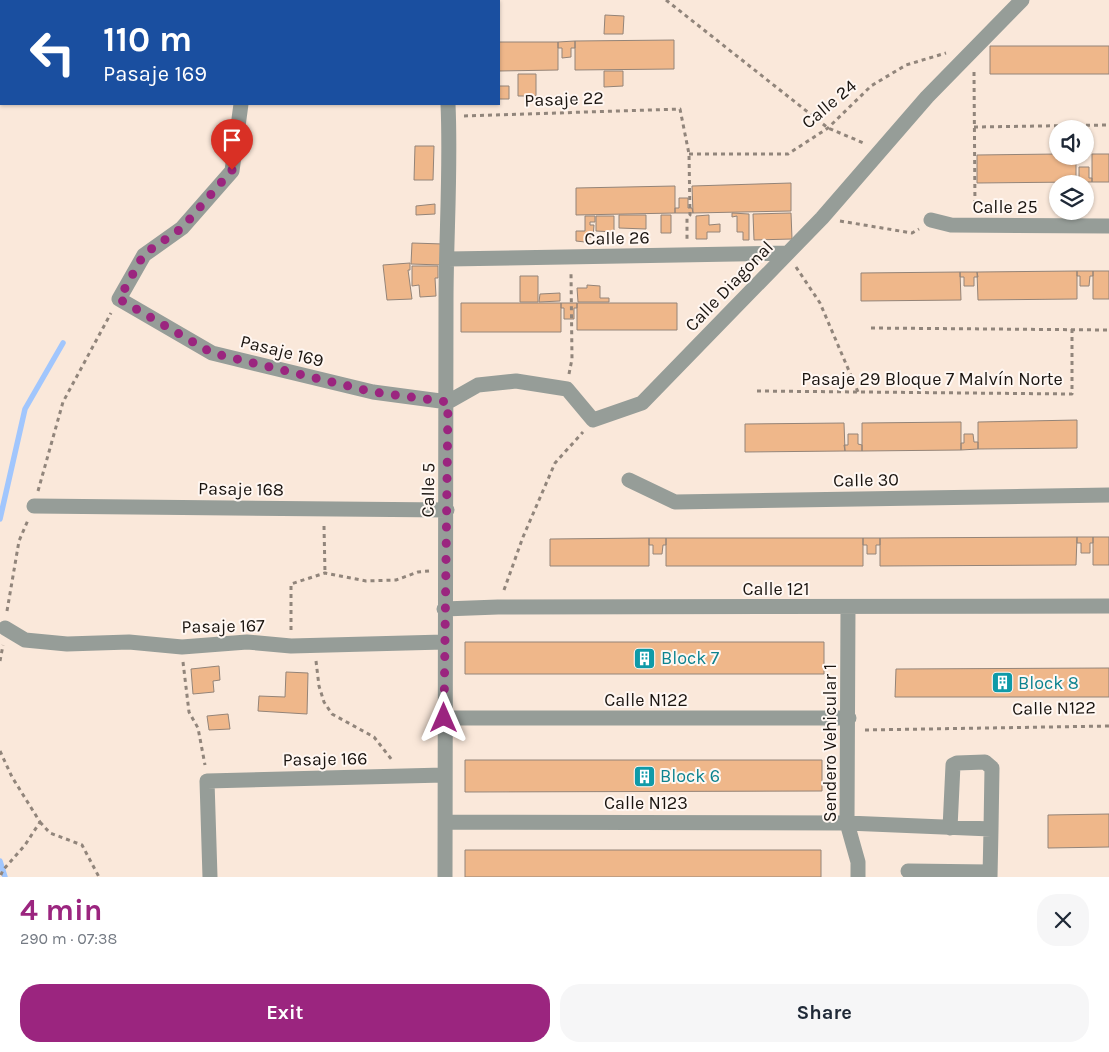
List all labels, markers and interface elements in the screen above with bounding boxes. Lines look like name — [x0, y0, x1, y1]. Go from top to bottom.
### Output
text: 110 m — [103, 19, 192, 60]
icon: left — [20, 20, 85, 85]
text: Pasaje 169 — [103, 61, 207, 87]
street label: Calle 24 — [797, 75, 861, 133]
street label: Pasaje 22 — [524, 87, 604, 111]
pin — [211, 119, 253, 170]
map controls — [1049, 120, 1094, 220]
button: sound — [1049, 120, 1094, 165]
icon: arrive — [218, 126, 246, 154]
button: layers — [1049, 175, 1094, 220]
street label: Calle 25 — [972, 196, 1038, 218]
street label: Calle 26 — [584, 226, 650, 250]
street label: Calle Diagonal — [680, 236, 778, 336]
street label: Pasaje 169 — [238, 330, 326, 372]
street label: Pasaje 29 Bloque 7 Malvín Norte — [801, 368, 1063, 390]
street label: Calle 5 — [417, 462, 439, 518]
street label: Calle 30 — [833, 468, 899, 492]
street label: Pasaje 168 — [198, 477, 284, 501]
street label: Calle 121 — [743, 578, 809, 600]
street label: Pasaje 167 — [181, 614, 265, 638]
building icon: Block 7 — [633, 646, 657, 670]
place label: Block 7 — [661, 647, 720, 669]
street label: Sendero Vehicular 1 — [819, 664, 841, 822]
building icon: Block 8 — [990, 671, 1014, 695]
place label: Block 8 — [1018, 672, 1079, 694]
street label: Calle N122 — [604, 689, 688, 711]
position arrow — [417, 691, 469, 743]
street label: Calle N122 — [1012, 696, 1096, 720]
street label: Pasaje 166 — [282, 747, 368, 771]
building icon: Block 6 — [632, 764, 656, 788]
place label: Block 6 — [660, 765, 720, 787]
street label: Calle N123 — [604, 792, 688, 814]
text: 4 min — [20, 892, 102, 928]
button: close — [1037, 894, 1089, 946]
text: 290 m · 07:38 — [20, 929, 117, 948]
button: Exit — [20, 984, 550, 1042]
button: Share — [560, 984, 1089, 1042]

